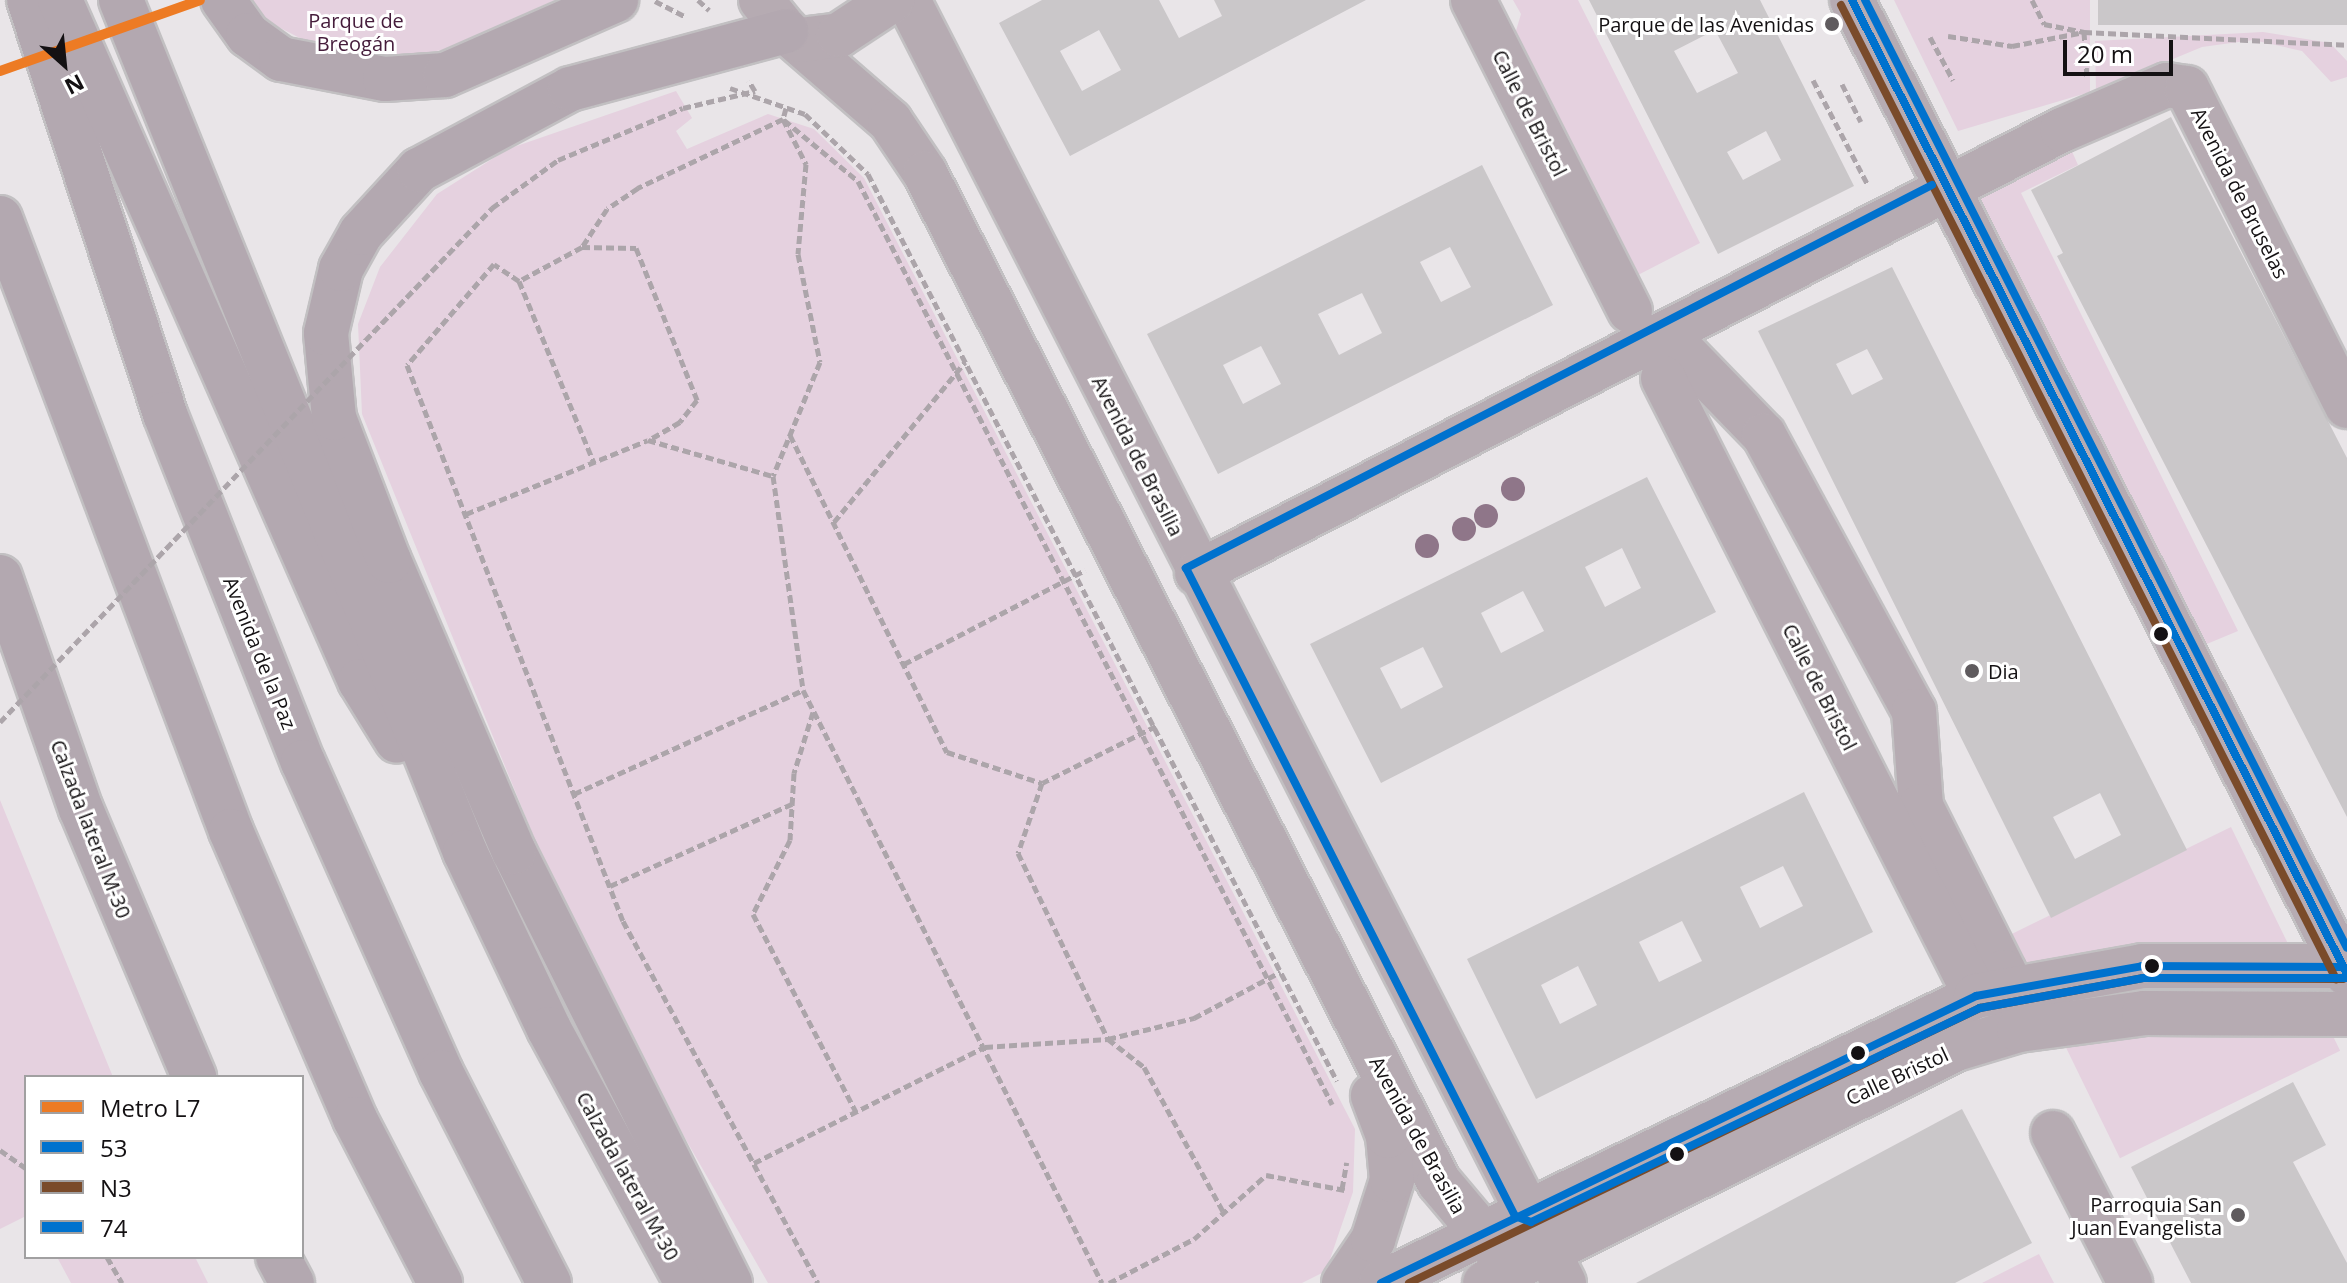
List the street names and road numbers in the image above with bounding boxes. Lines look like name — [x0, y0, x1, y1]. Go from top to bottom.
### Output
street label: Calle de Bristol — [1488, 46, 1572, 180]
street label: Avenida de Bruselas — [2187, 104, 2293, 282]
street label: Avenida de Brasilia — [1087, 372, 1189, 540]
street label: Avenida de la Paz — [218, 573, 302, 733]
street label: Calle de Bristol — [1778, 620, 1862, 754]
street label: Calzada lateral M-30 — [46, 736, 136, 922]
street label: Calle Bristol — [1842, 1042, 1952, 1110]
street label: Avenida de Brasilia — [1365, 1052, 1471, 1218]
street label: Calzada lateral M-30 — [572, 1087, 684, 1265]

